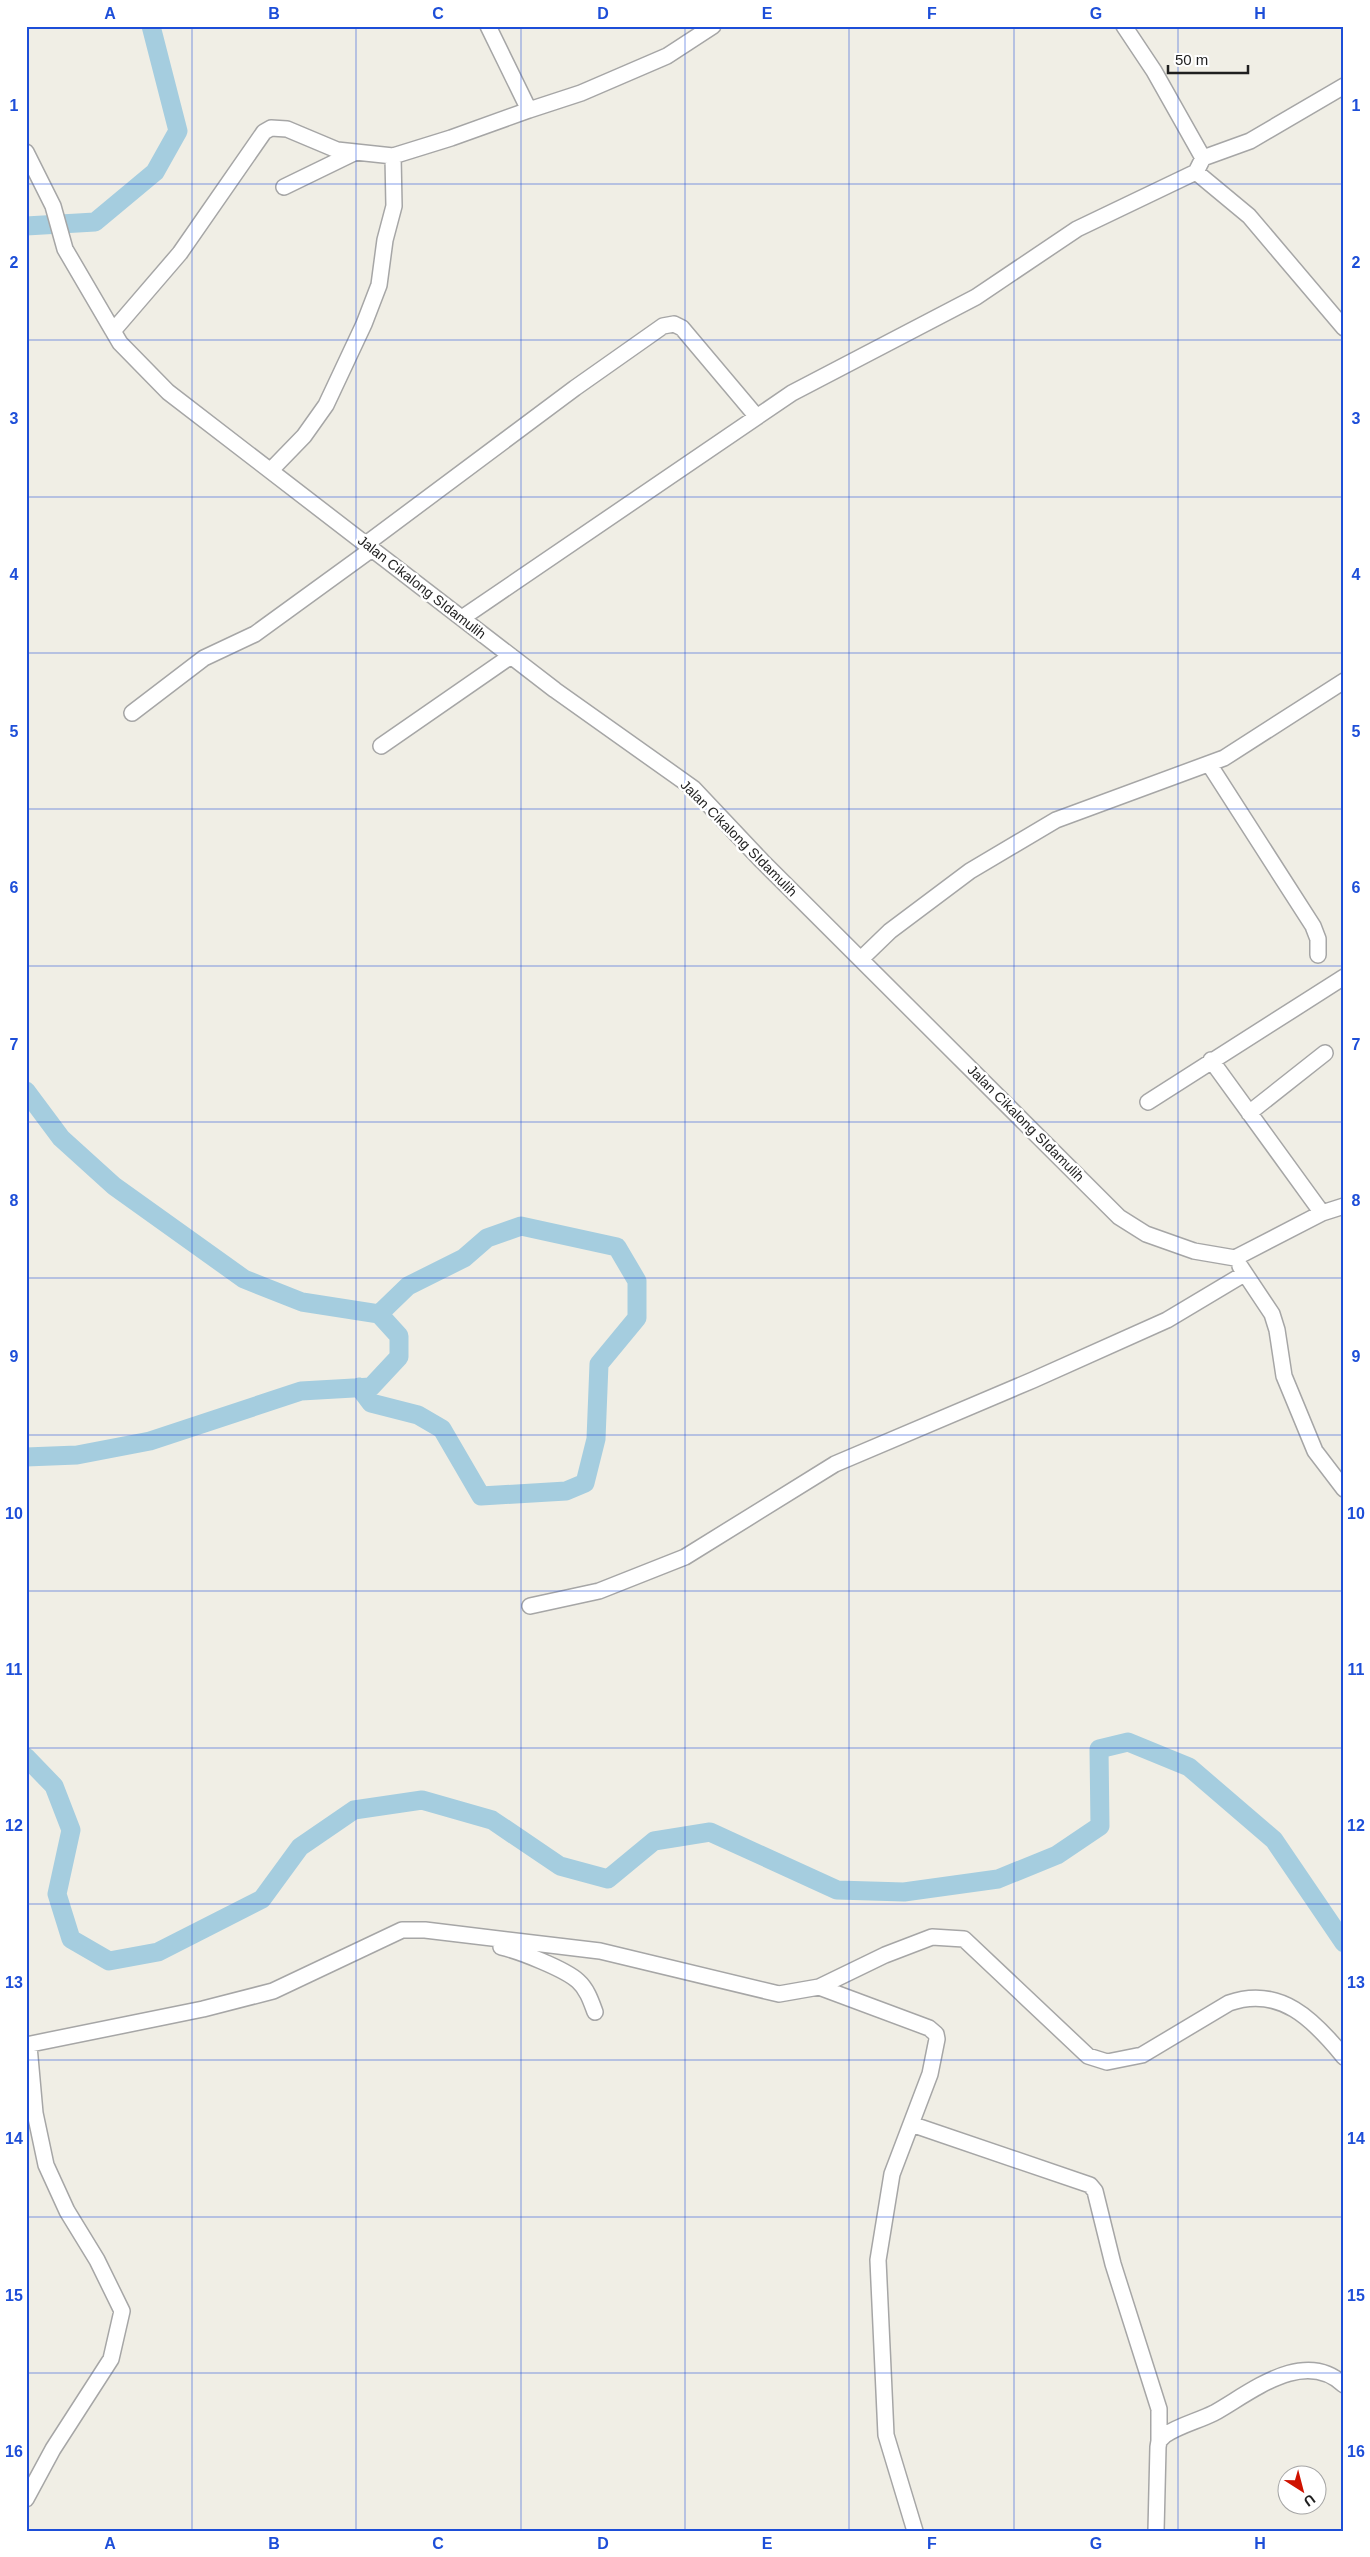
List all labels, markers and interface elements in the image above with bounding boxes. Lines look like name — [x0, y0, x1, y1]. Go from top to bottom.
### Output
text: A — [104, 5, 116, 22]
text: B — [268, 5, 280, 22]
text: C — [432, 5, 444, 22]
text: D — [597, 5, 609, 22]
text: E — [762, 5, 773, 22]
text: F — [927, 5, 937, 22]
text: G — [1090, 5, 1102, 22]
text: H — [1254, 5, 1266, 22]
scale bar — [1168, 42, 1248, 74]
text: 50 m — [1175, 51, 1208, 68]
text: 1 — [10, 97, 19, 114]
text: 1 — [1352, 97, 1361, 114]
text: 2 — [10, 254, 19, 271]
text: 2 — [1352, 254, 1361, 271]
text: 3 — [10, 410, 19, 427]
text: 3 — [1352, 410, 1361, 427]
street label: Jalan Cikalong SIdamulih — [355, 532, 489, 642]
text: 4 — [10, 566, 19, 583]
text: 4 — [1352, 566, 1361, 583]
text: 5 — [10, 723, 19, 740]
text: 5 — [1352, 723, 1361, 740]
street label: Jalan Cikalong SIdamulih — [677, 776, 801, 900]
text: 6 — [10, 879, 19, 896]
text: 6 — [1352, 879, 1361, 896]
text: 7 — [10, 1036, 19, 1053]
text: 7 — [1352, 1036, 1361, 1053]
street label: Jalan Cikalong SIdamulih — [964, 1061, 1088, 1185]
text: 8 — [10, 1192, 19, 1209]
text: 8 — [1352, 1192, 1361, 1209]
text: 9 — [10, 1348, 19, 1365]
text: 9 — [1352, 1348, 1361, 1365]
text: 10 — [5, 1505, 23, 1522]
text: 10 — [1347, 1505, 1365, 1522]
text: 11 — [6, 1661, 23, 1678]
text: 11 — [1348, 1661, 1365, 1678]
text: 12 — [5, 1817, 23, 1834]
text: 12 — [1347, 1817, 1365, 1834]
text: 13 — [5, 1974, 23, 1991]
text: 13 — [1347, 1974, 1365, 1991]
text: 14 — [5, 2130, 23, 2147]
text: 14 — [1347, 2130, 1365, 2147]
text: 15 — [5, 2287, 23, 2304]
text: 15 — [1347, 2287, 1365, 2304]
text: 16 — [5, 2443, 23, 2460]
text: 16 — [1347, 2443, 1365, 2460]
north arrow — [1278, 2464, 1328, 2514]
text: U — [1301, 2491, 1318, 2510]
text: A — [104, 2535, 116, 2552]
text: B — [268, 2535, 280, 2552]
text: C — [432, 2535, 444, 2552]
text: D — [597, 2535, 609, 2552]
text: E — [762, 2535, 773, 2552]
text: F — [927, 2535, 937, 2552]
text: G — [1090, 2535, 1102, 2552]
text: H — [1254, 2535, 1266, 2552]

